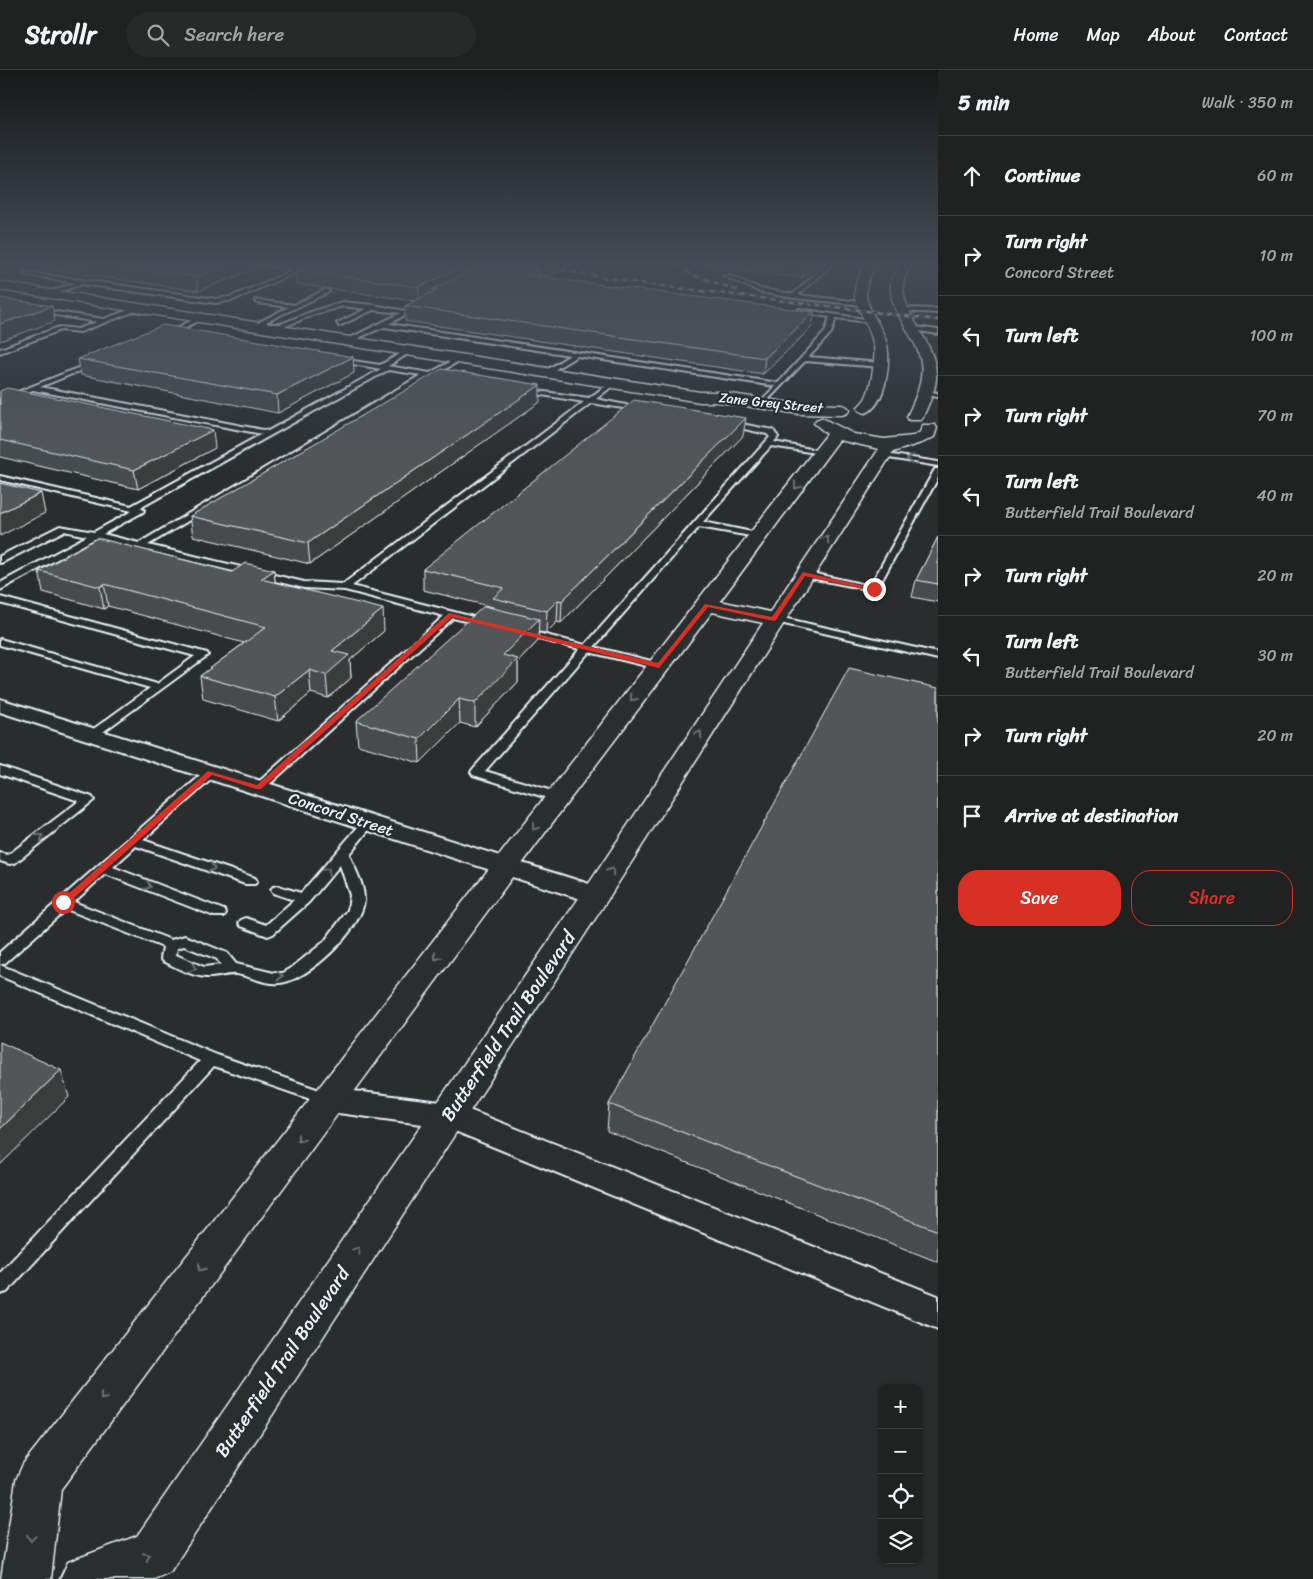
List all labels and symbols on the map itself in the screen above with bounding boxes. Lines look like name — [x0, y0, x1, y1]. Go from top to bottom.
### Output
street label: Zane Grey Street — [718, 385, 826, 421]
one-way arrow — [906, 455, 915, 465]
one-way arrow — [794, 480, 803, 490]
one-way arrow — [820, 536, 830, 545]
route end — [863, 578, 886, 601]
one-way arrow — [631, 692, 639, 701]
one-way arrow — [693, 731, 703, 740]
street label: Concord Street — [285, 783, 397, 845]
one-way arrow — [532, 821, 540, 830]
one-way arrow — [34, 834, 44, 843]
one-way arrow — [208, 862, 216, 872]
one-way arrow — [605, 867, 615, 876]
one-way arrow — [321, 868, 330, 877]
one-way arrow — [143, 879, 152, 890]
route start — [52, 891, 75, 914]
street label: Butterfield Trail Boulevard — [432, 922, 585, 1128]
one-way arrow — [434, 951, 443, 961]
one-way arrow — [188, 962, 197, 972]
one-way arrow — [276, 971, 284, 982]
one-way arrow — [297, 1133, 306, 1143]
one-way arrow — [351, 1247, 361, 1256]
street label: Butterfield Trail Boulevard — [206, 1258, 359, 1464]
one-way arrow — [199, 1262, 207, 1271]
one-way arrow — [100, 1391, 109, 1401]
one-way arrow — [27, 1533, 37, 1542]
one-way arrow — [142, 1552, 151, 1562]

